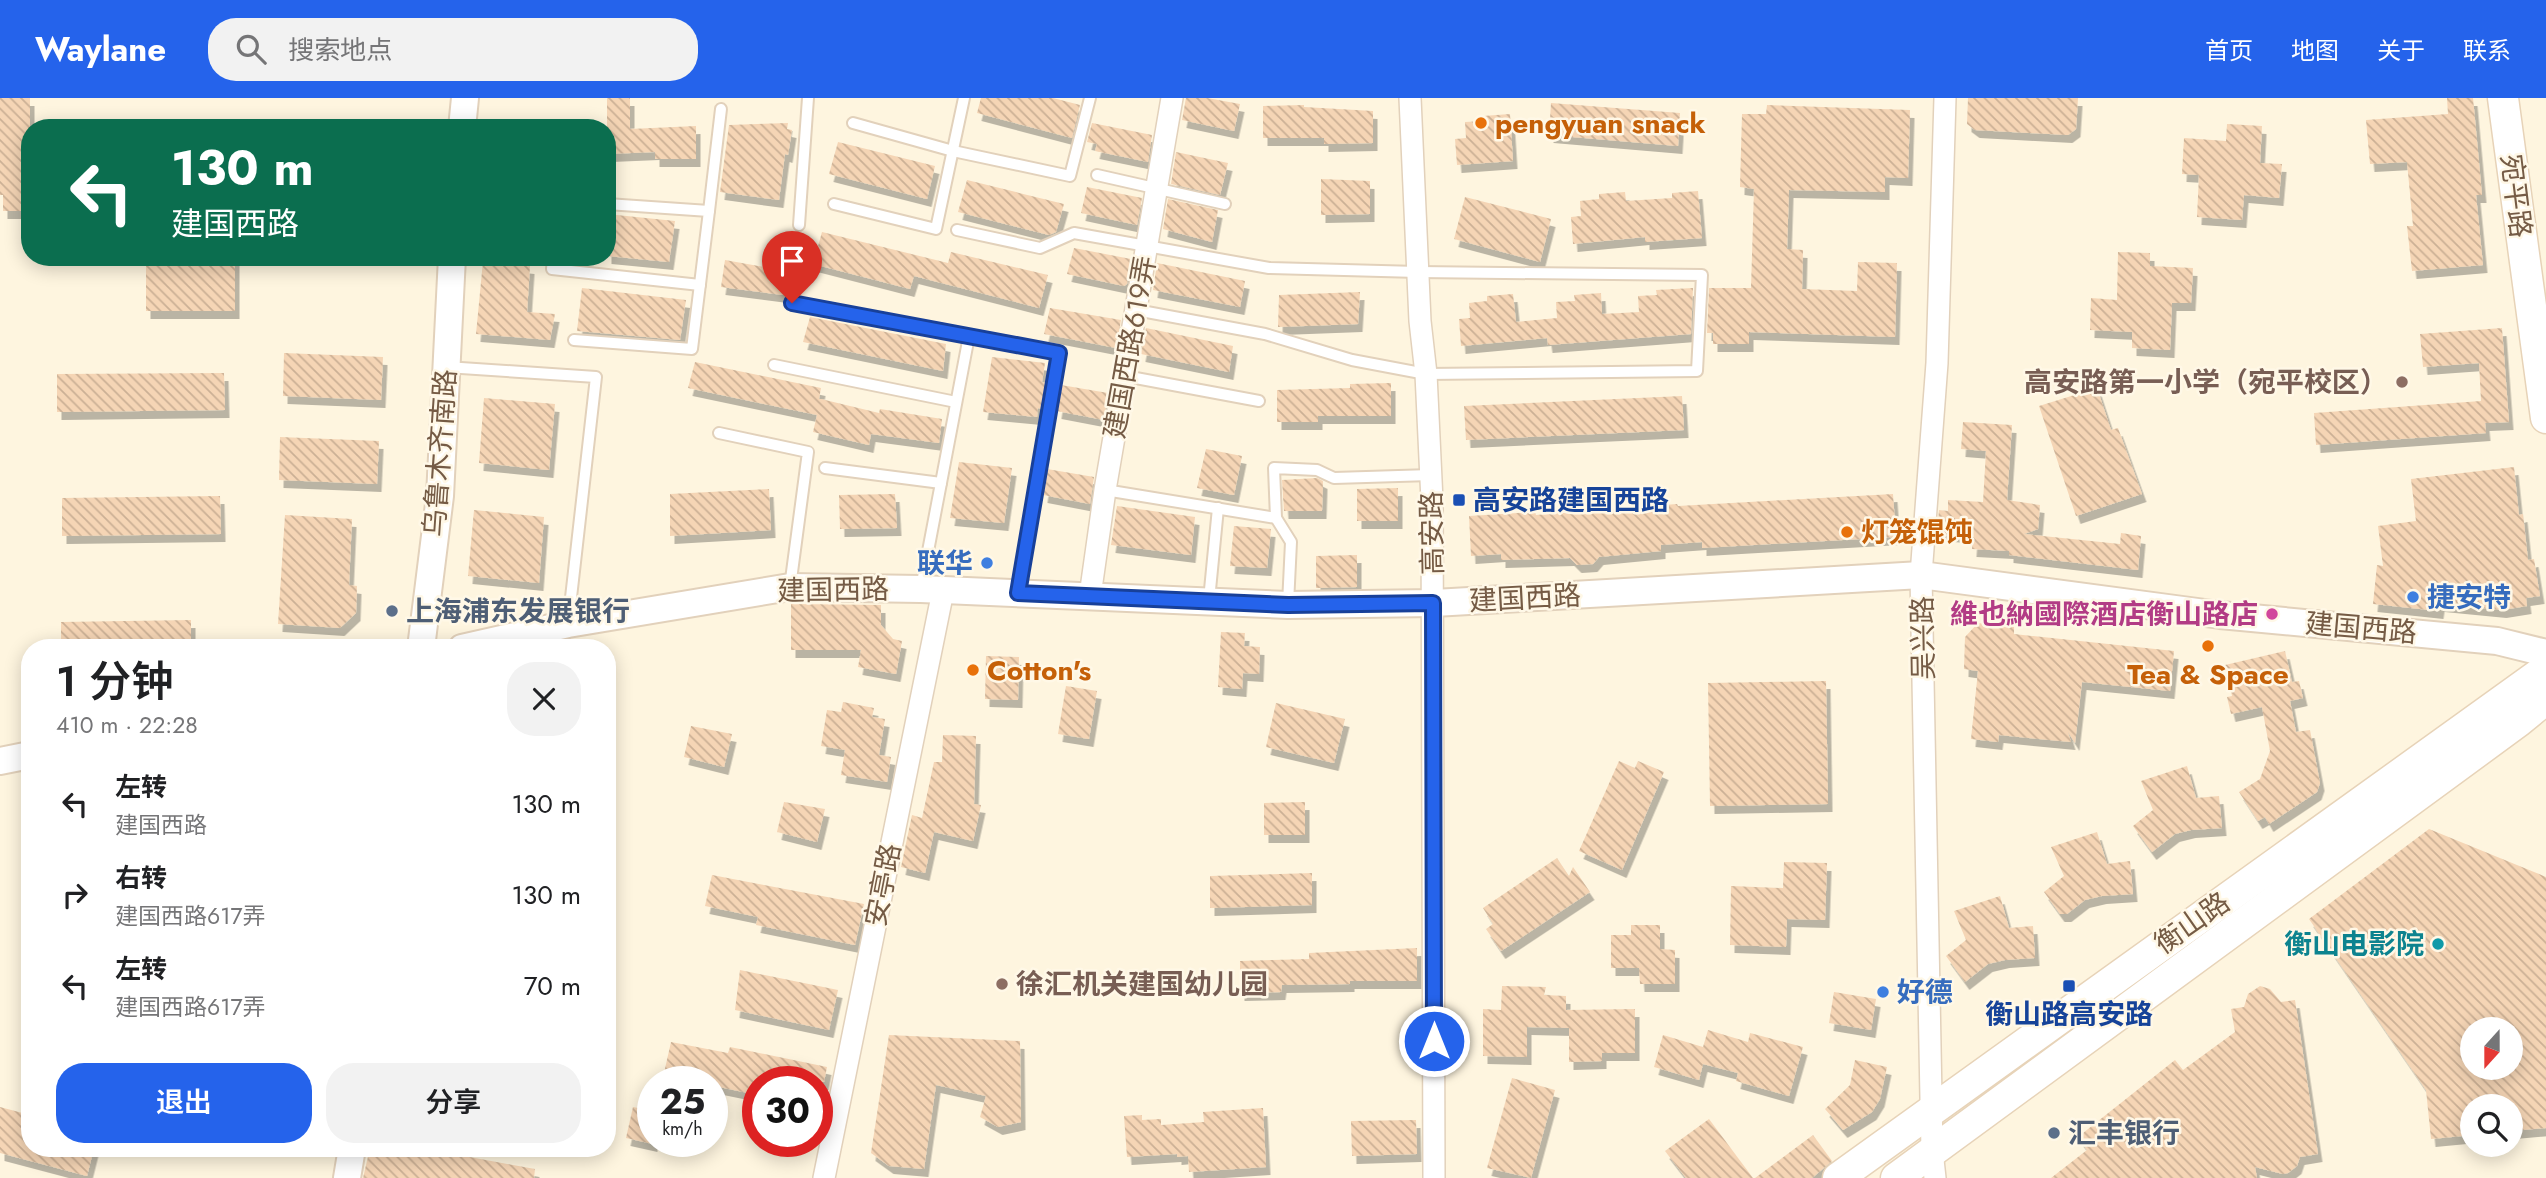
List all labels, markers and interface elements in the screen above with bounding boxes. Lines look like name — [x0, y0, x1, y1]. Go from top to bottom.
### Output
search box — [208, 18, 698, 81]
text: Waylane — [35, 26, 166, 73]
icon: search — [232, 30, 270, 68]
text: 搜索地点 — [288, 31, 392, 69]
text: 首页 — [2205, 33, 2253, 68]
text: 地图 — [2291, 33, 2339, 68]
text: 关于 — [2377, 33, 2425, 68]
text: 联系 — [2463, 33, 2511, 68]
place label: pengyuan snack — [1495, 103, 1706, 144]
marker: pengyuan snack — [1473, 115, 1489, 131]
text: 130 m — [171, 133, 314, 203]
icon: left — [56, 147, 147, 238]
street label: 宛平路 — [2491, 152, 2541, 240]
text: 建国西路 — [171, 201, 299, 247]
pin — [762, 231, 822, 303]
icon: arrive — [773, 242, 811, 280]
street label: 建国西路619弄 — [1094, 252, 1166, 442]
place label: 高安路第一小学（宛平校区） — [2024, 362, 2388, 403]
street label: 乌鲁木齐南路 — [414, 368, 466, 538]
marker: 高安路第一小学（宛平校区） — [2394, 374, 2410, 390]
place label: 高安路建国西路 — [1473, 480, 1669, 521]
street label: 高安路 — [1411, 491, 1453, 575]
marker: 高安路建国西路 — [1451, 492, 1467, 508]
place label: 灯笼馄饨 — [1861, 512, 1973, 553]
marker: 灯笼馄饨 — [1839, 524, 1855, 540]
place label: 联华 — [917, 543, 973, 584]
marker: 联华 — [979, 555, 995, 571]
street label: 建国西路 — [777, 569, 889, 611]
street label: 建国西路 — [1468, 575, 1582, 621]
place label: 捷安特 — [2427, 577, 2511, 618]
marker: 捷安特 — [2405, 589, 2421, 605]
place label: 上海浦东发展银行 — [406, 591, 630, 632]
place label: 維也納國際酒店衡山路店 — [1950, 594, 2258, 635]
street label: 吴兴路 — [1902, 596, 1944, 680]
marker: 上海浦东发展银行 — [384, 603, 400, 619]
street label: 建国西路 — [2303, 603, 2419, 653]
marker: 維也納國際酒店衡山路店 — [2264, 606, 2280, 622]
marker: Tea & Space — [2200, 638, 2216, 654]
place label: Cotton's — [987, 650, 1092, 691]
text: 1 分钟 — [56, 651, 173, 712]
place label: Tea & Space — [2127, 654, 2289, 695]
button: close — [507, 662, 581, 736]
marker: Cotton's — [965, 662, 981, 678]
text: 410 m · 22:28 — [56, 708, 198, 742]
text: 左转 — [115, 768, 167, 806]
icon: left — [56, 785, 94, 823]
text: 130 m — [511, 785, 581, 823]
text: 建国西路 — [115, 808, 207, 842]
street label: 安亭路 — [855, 840, 911, 930]
text: 右转 — [115, 859, 167, 897]
icon: right — [56, 876, 94, 914]
text: 130 m — [511, 876, 581, 914]
street label: 衡山路 — [2146, 882, 2238, 964]
text: 建国西路617弄 — [115, 899, 266, 933]
place label: 衡山电影院 — [2284, 924, 2424, 965]
marker: 衡山电影院 — [2430, 936, 2446, 952]
text: 左转 — [115, 950, 167, 988]
place label: 徐汇机关建国幼儿园 — [1016, 964, 1268, 1005]
icon: left — [56, 967, 94, 1005]
text: 70 m — [524, 967, 581, 1005]
place label: 好德 — [1897, 972, 1953, 1013]
marker: 徐汇机关建国幼儿园 — [994, 976, 1010, 992]
marker: 衡山路高安路 — [2061, 978, 2077, 994]
marker: 好德 — [1875, 984, 1891, 1000]
text: 建国西路617弄 — [115, 990, 266, 1024]
place label: 衡山路高安路 — [1985, 994, 2153, 1035]
position arrow — [1397, 1004, 1471, 1078]
north arrow — [2460, 1017, 2524, 1080]
map controls — [2460, 1017, 2523, 1157]
button: 退出 — [56, 1063, 312, 1143]
button: 分享 — [326, 1063, 581, 1143]
speed limit sign: 30 — [742, 1066, 833, 1157]
text: 25 — [660, 1077, 705, 1127]
button: search — [2460, 1094, 2523, 1157]
place label: 汇丰银行 — [2068, 1113, 2180, 1154]
text: km/h — [662, 1116, 703, 1142]
marker: 汇丰银行 — [2046, 1125, 2062, 1141]

